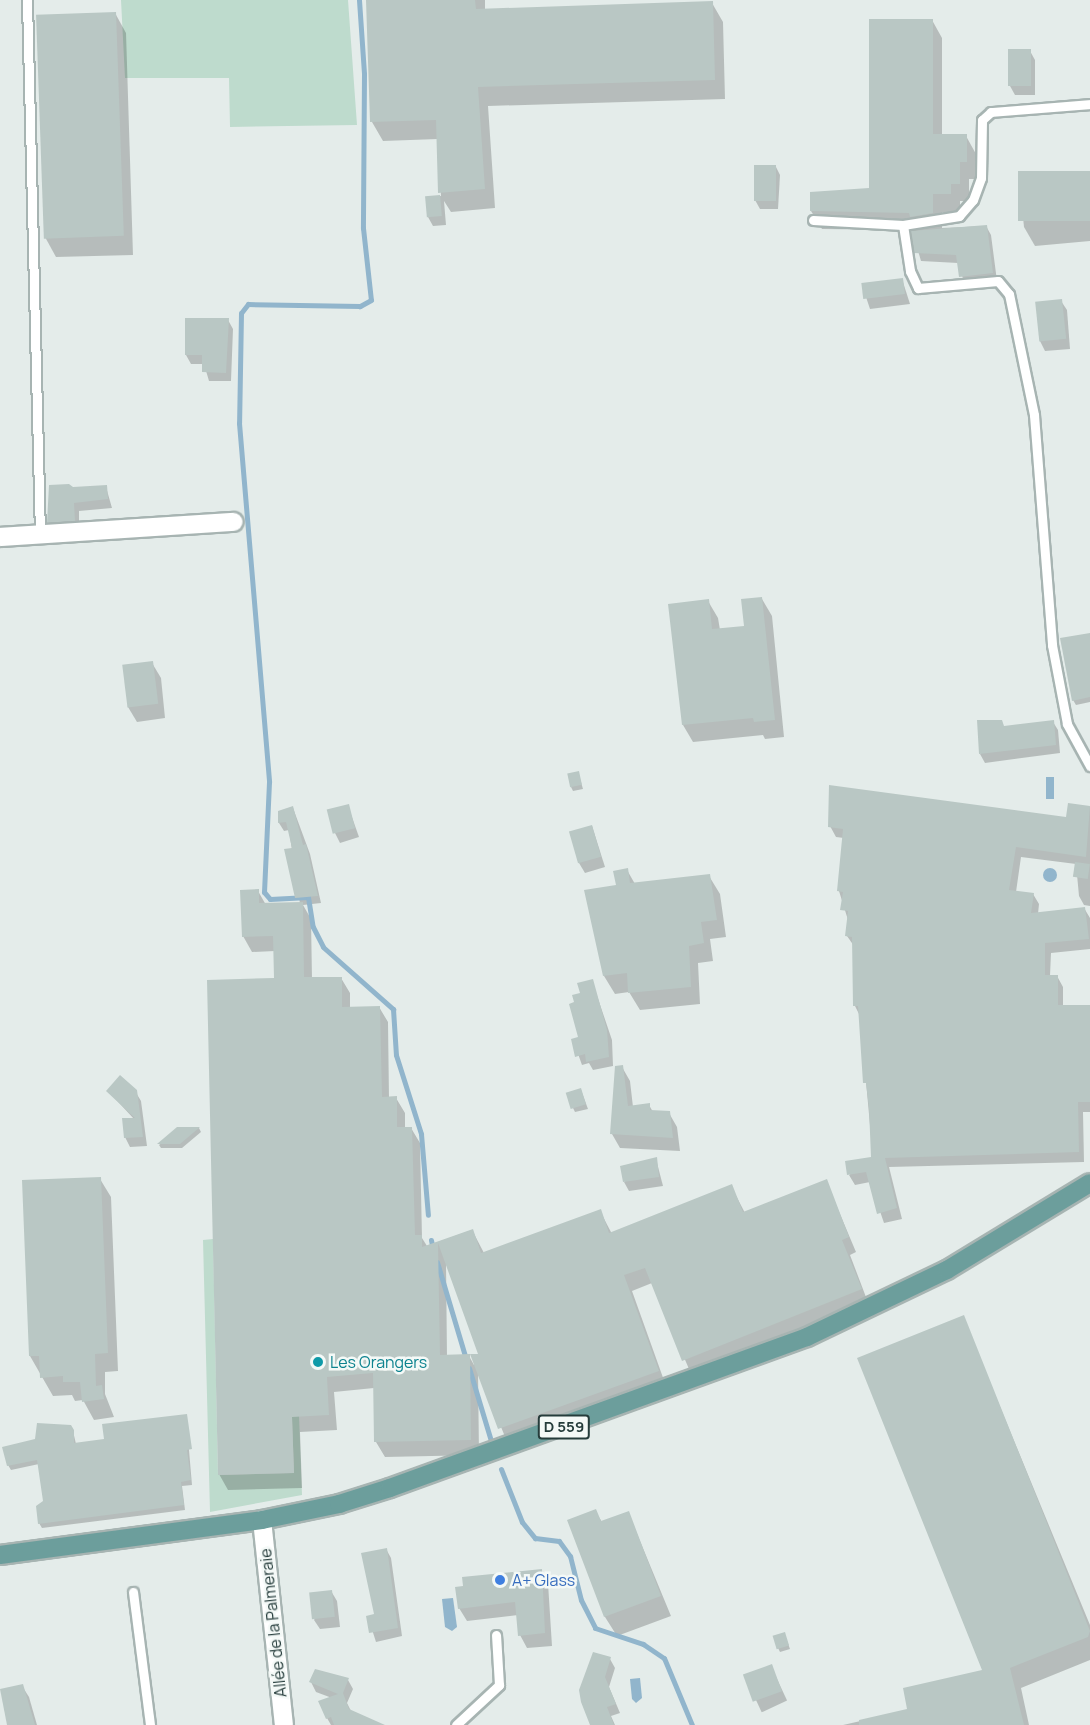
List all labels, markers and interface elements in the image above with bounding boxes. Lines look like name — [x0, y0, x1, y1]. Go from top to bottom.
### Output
place label: Les Orangers — [330, 1352, 427, 1372]
marker: Les Orangers — [311, 1355, 325, 1369]
road number: D 559 — [537, 1415, 591, 1439]
street label: Allée de la Palmeraie — [256, 1548, 290, 1698]
place label: A+ Glass — [512, 1570, 575, 1590]
marker: A+ Glass — [493, 1573, 507, 1587]

